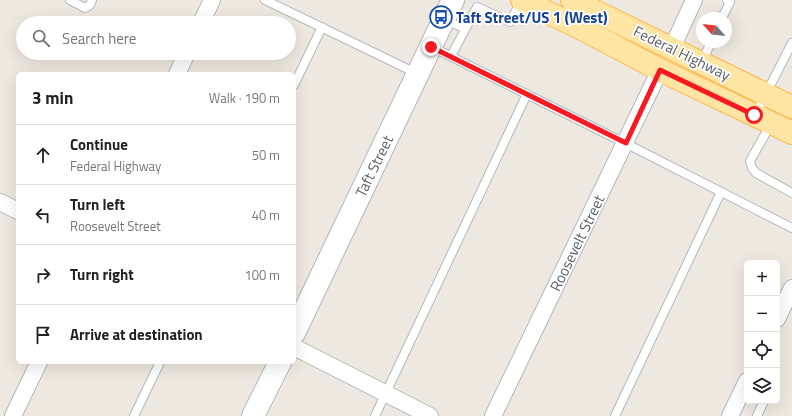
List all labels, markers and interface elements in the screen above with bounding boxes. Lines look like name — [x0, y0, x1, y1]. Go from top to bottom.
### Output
bus stop icon: Taft Street/US 1 (West) — [428, 4, 454, 30]
place label: Taft Street/US 1 (West) — [456, 6, 608, 29]
north arrow — [696, 12, 732, 48]
search box — [16, 16, 296, 60]
street label: Federal Highway — [630, 20, 734, 86]
icon: search — [30, 27, 52, 49]
text: Search here — [62, 27, 136, 50]
route end — [422, 38, 440, 56]
text: 3 min — [32, 85, 73, 111]
text: Walk · 190 m — [209, 88, 280, 108]
route start — [745, 106, 763, 124]
street label: Taft Street — [349, 131, 399, 201]
text: Continue — [70, 133, 128, 156]
icon: ahead — [32, 144, 54, 166]
text: 50 m — [252, 145, 280, 165]
text: Federal Highway — [70, 156, 161, 176]
street label: Roosevelt Street — [544, 190, 611, 295]
text: Turn left — [70, 193, 125, 216]
icon: left — [32, 204, 54, 226]
text: 40 m — [252, 205, 280, 225]
text: Roosevelt Street — [70, 216, 161, 236]
map controls — [744, 260, 780, 404]
button: + — [744, 260, 780, 296]
text: Turn right — [70, 263, 134, 286]
icon: right — [32, 264, 54, 286]
text: 100 m — [244, 265, 280, 285]
button: − — [744, 296, 780, 332]
text: Arrive at destination — [70, 323, 203, 346]
icon: arrive — [32, 324, 54, 346]
button: locate — [744, 332, 780, 368]
button: layers — [744, 368, 780, 404]

